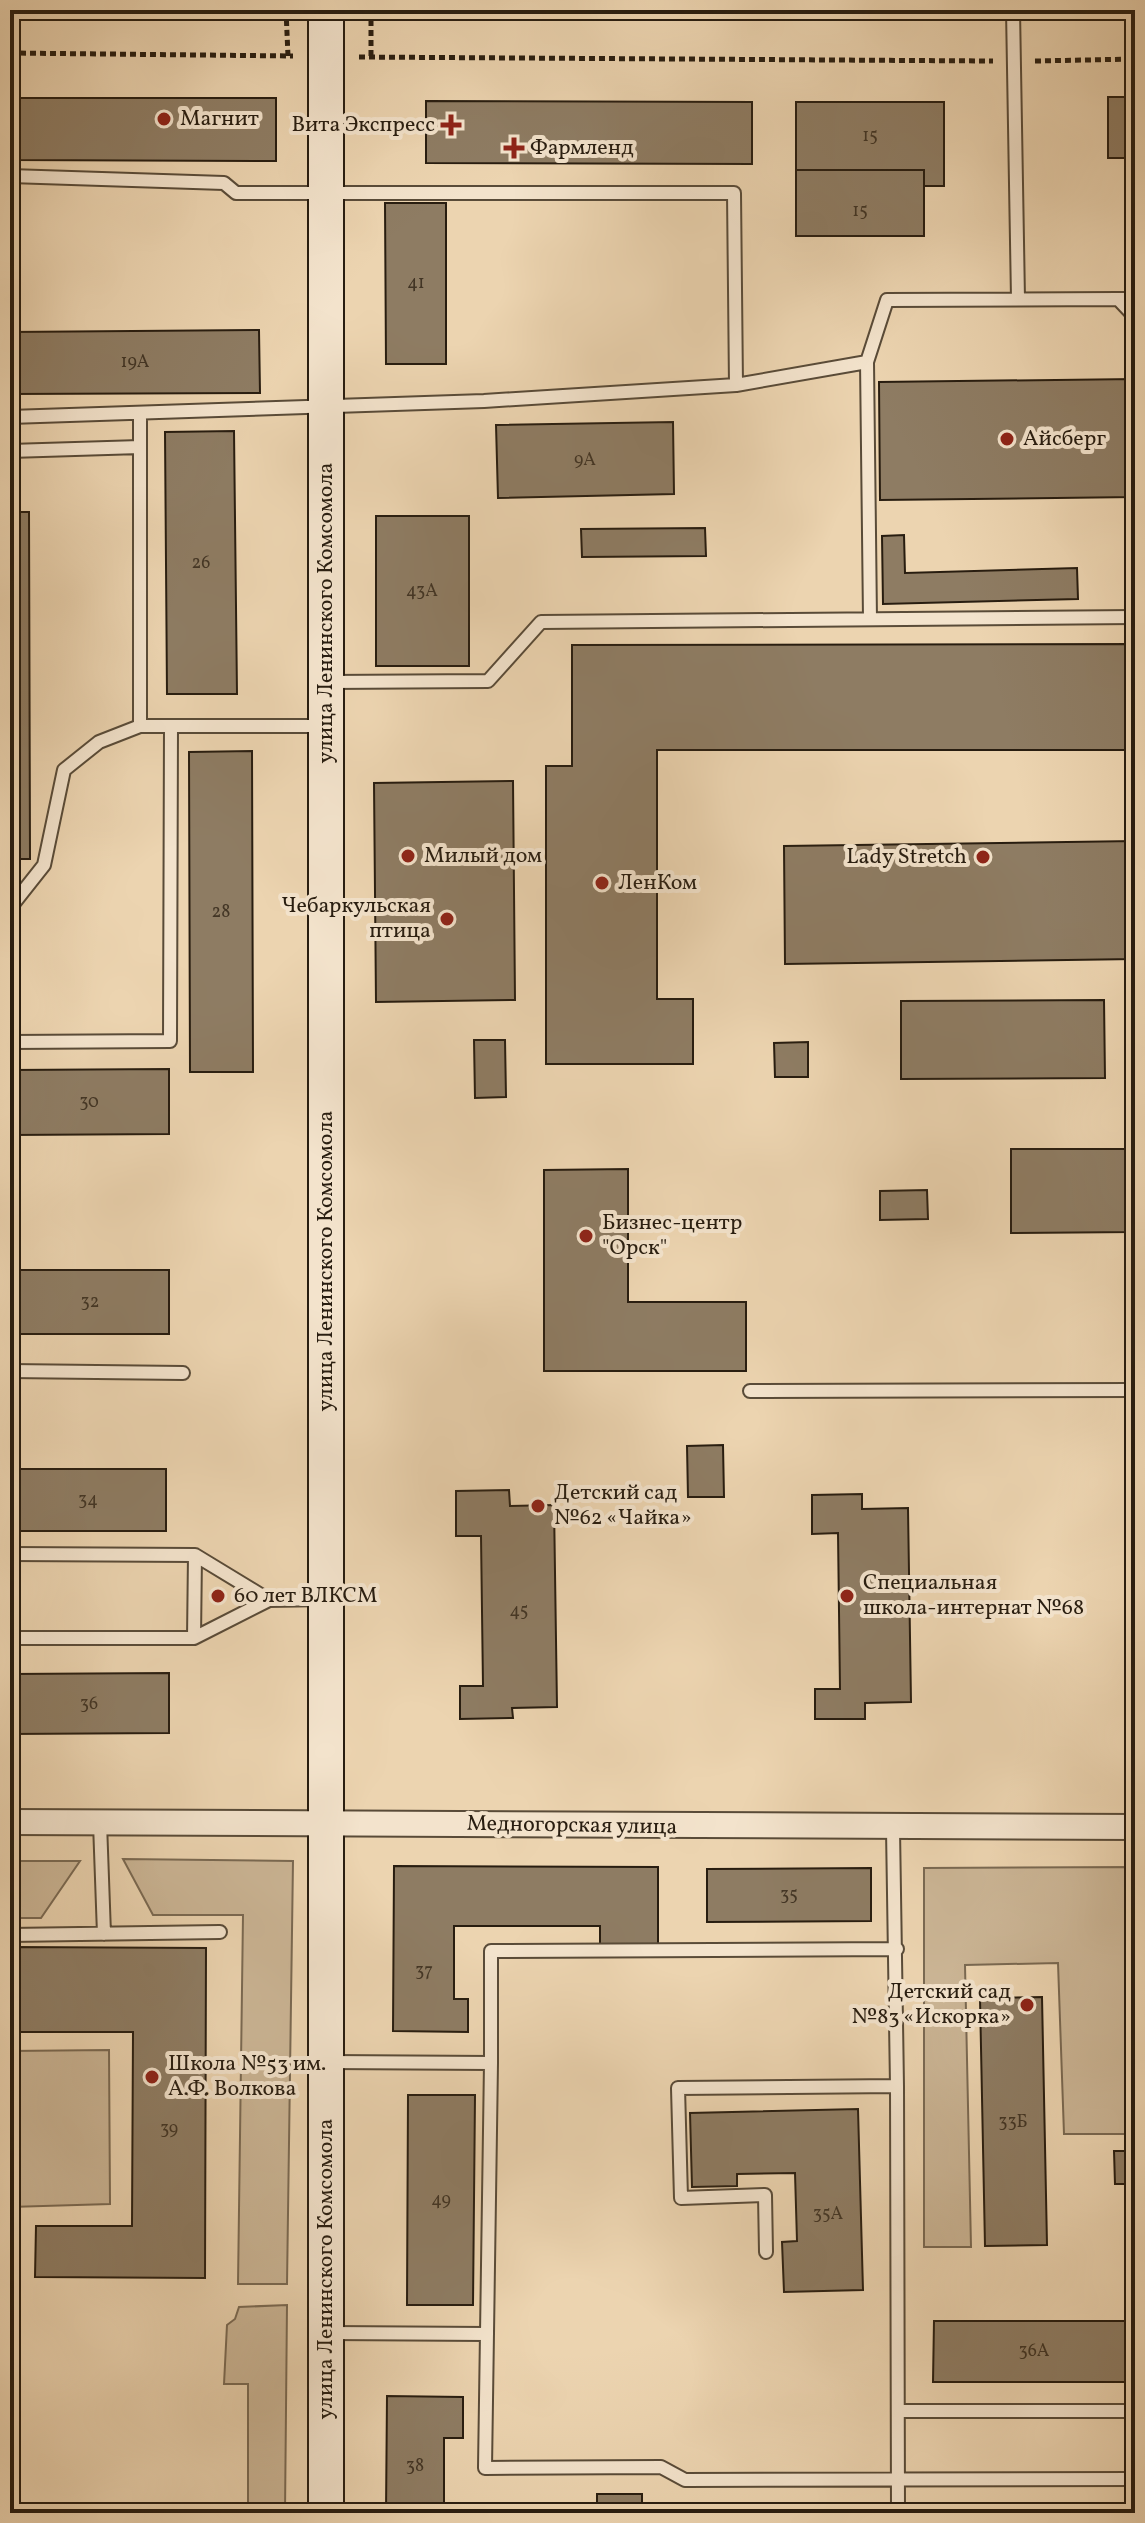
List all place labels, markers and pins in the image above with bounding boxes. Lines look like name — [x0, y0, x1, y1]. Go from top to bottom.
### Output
place label: Магнит — [180, 104, 259, 135]
marker: Магнит — [155, 110, 173, 128]
place label: Вита Экспресс — [291, 110, 435, 141]
marker: Вита Экспресс — [442, 116, 460, 134]
place label: Фармленд — [530, 133, 634, 164]
marker: Фармленд — [505, 139, 523, 157]
place label: Айсберг — [1023, 424, 1106, 455]
marker: Айсберг — [998, 430, 1016, 448]
place label: Милый дом — [424, 841, 542, 872]
place label: Lady Stretch — [846, 842, 967, 873]
marker: Милый дом — [399, 847, 417, 865]
marker: Lady Stretch — [974, 848, 992, 866]
place label: ЛенКом — [618, 868, 697, 899]
marker: ЛенКом — [593, 874, 611, 892]
place label: Чебаркульская птица — [281, 891, 431, 947]
marker: Чебаркульская птица — [438, 910, 456, 928]
place label: Бизнес-центр "Орск" — [602, 1208, 742, 1264]
marker: Бизнес-центр "Орск" — [577, 1227, 595, 1245]
place label: Детский сад №62 «Чайка» — [554, 1478, 692, 1534]
marker: Детский сад №62 «Чайка» — [529, 1497, 547, 1515]
place label: Специальная школа-интернат №68 — [863, 1568, 1084, 1624]
place label: 60 лет ВЛКСМ — [234, 1581, 377, 1612]
marker: 60 лет ВЛКСМ — [209, 1587, 227, 1605]
marker: Специальная школа-интернат №68 — [838, 1587, 856, 1605]
place label: Детский сад №83 «Искорка» — [851, 1977, 1012, 2033]
marker: Детский сад №83 «Искорка» — [1018, 1996, 1036, 2014]
place label: Школа №53 им. А.Ф. Волкова — [168, 2049, 326, 2105]
marker: Школа №53 им. А.Ф. Волкова — [143, 2068, 161, 2086]

